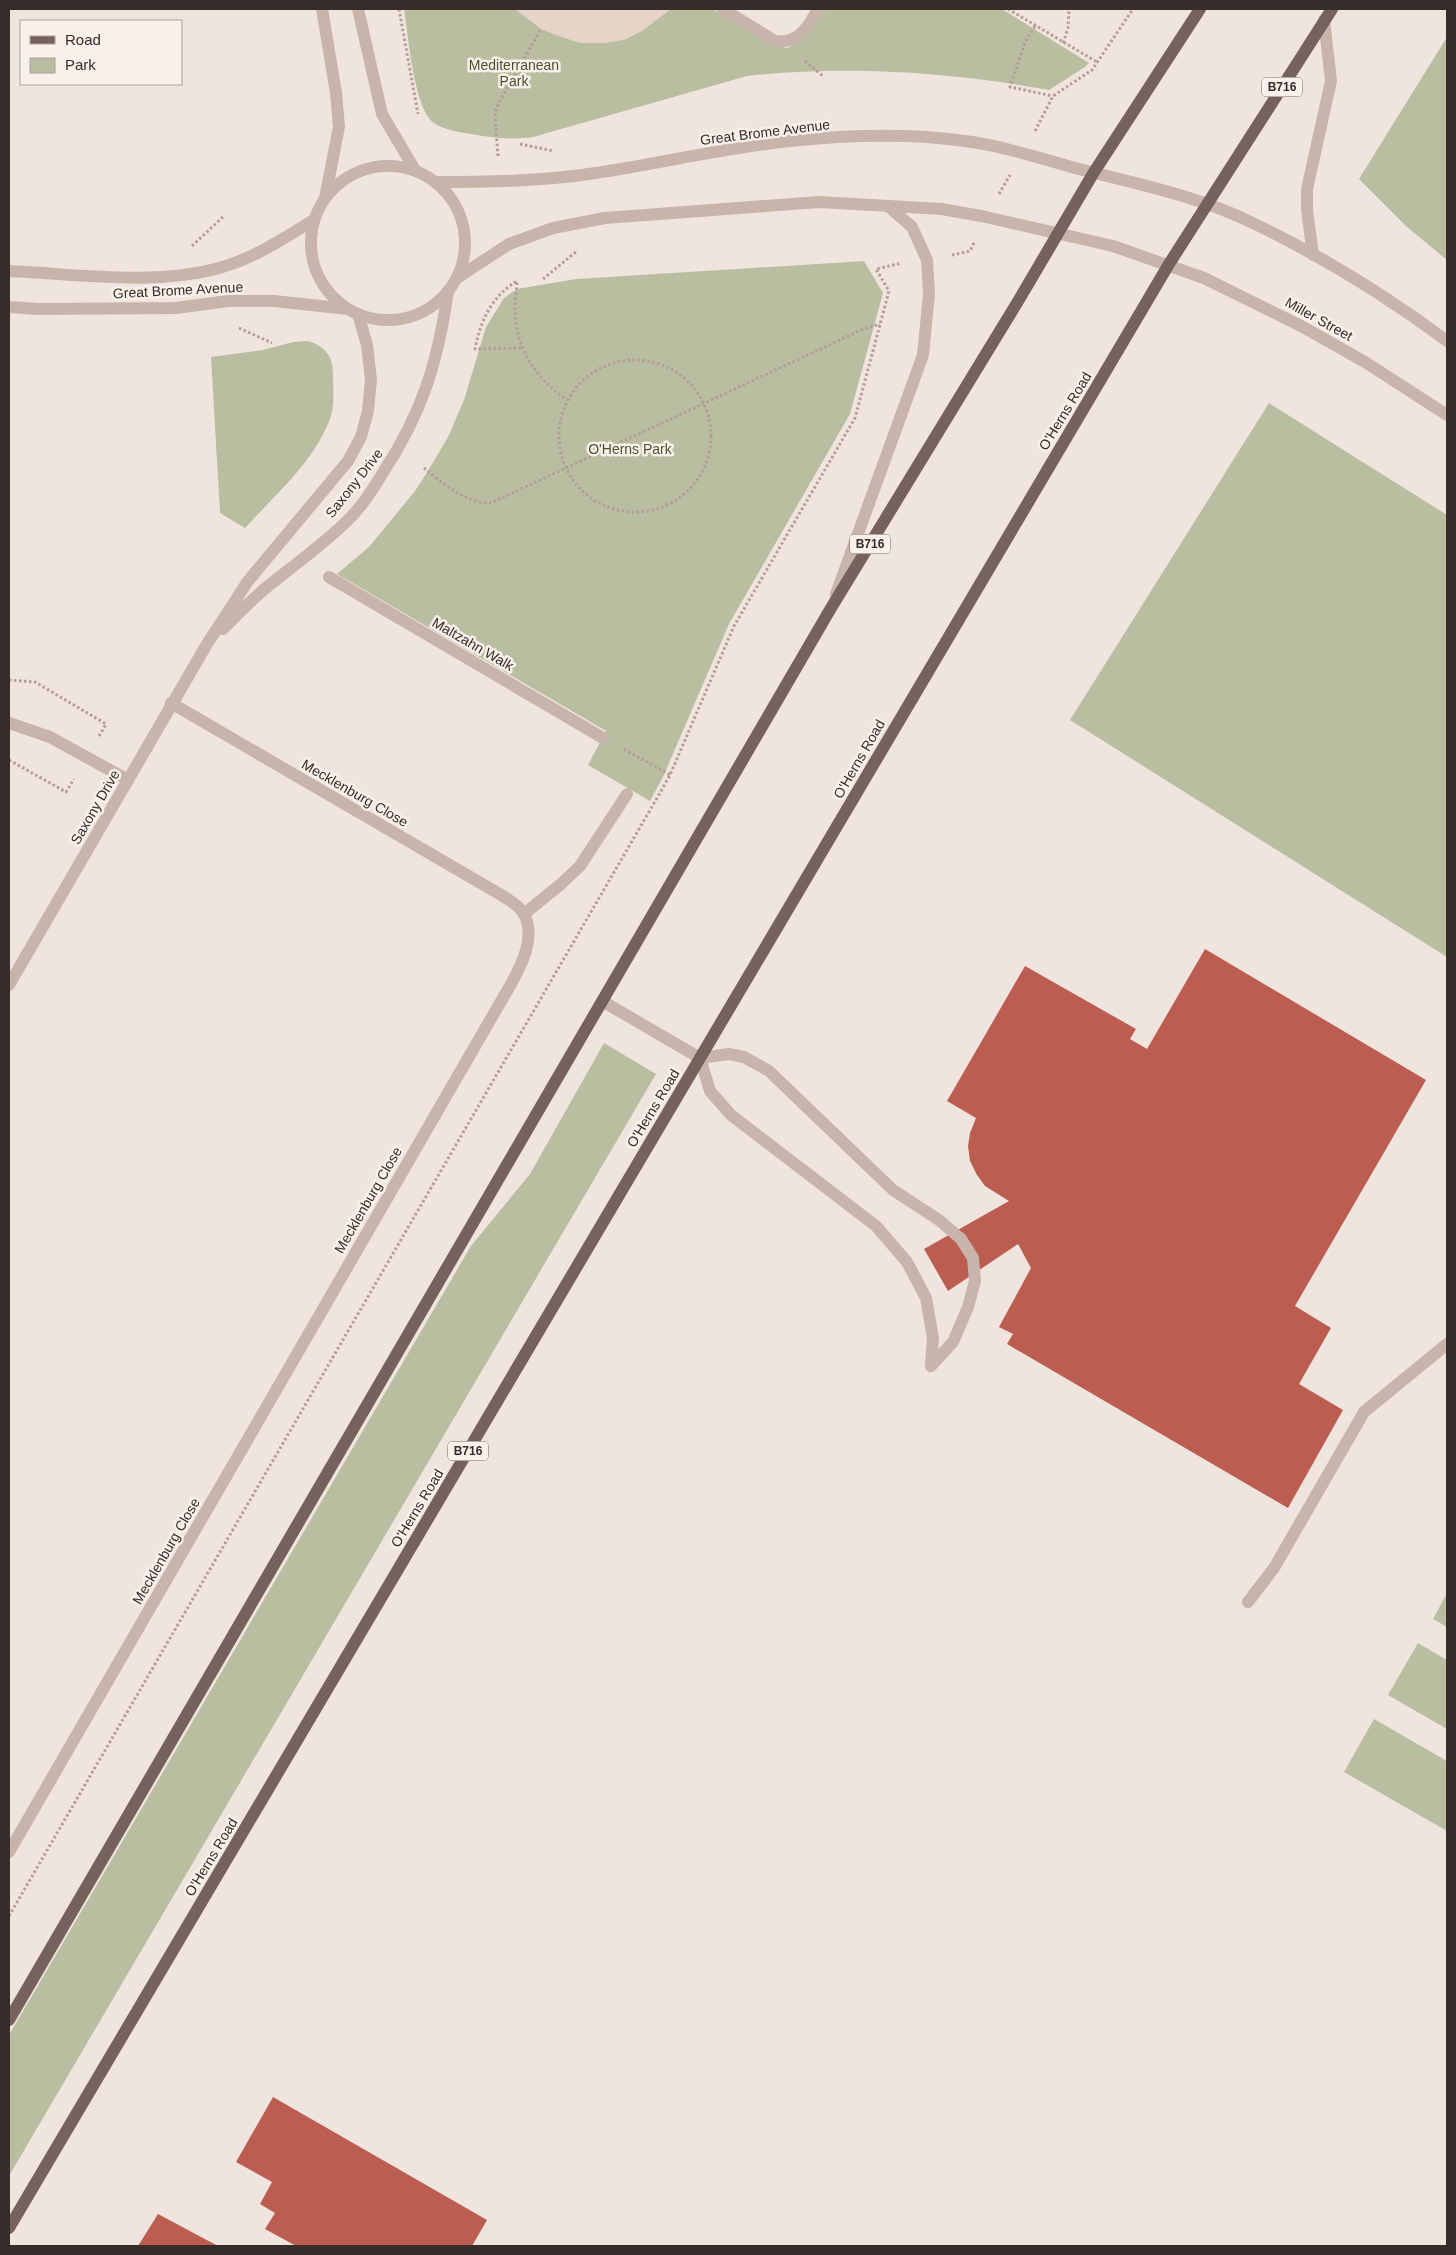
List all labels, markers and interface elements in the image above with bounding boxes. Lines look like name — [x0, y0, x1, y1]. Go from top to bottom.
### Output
legend — [20, 20, 182, 85]
text: Road — [65, 31, 101, 48]
text: Park — [65, 56, 96, 73]
park label: Mediterranean Park — [469, 57, 559, 89]
road number: B716 — [1262, 77, 1302, 96]
street label: Great Brome Avenue — [699, 116, 831, 148]
street label: Great Brome Avenue — [112, 279, 244, 301]
street label: Miller Street — [1282, 294, 1356, 344]
street label: O'Herns Road — [1035, 369, 1095, 453]
park label: O'Herns Park — [588, 441, 673, 457]
street label: Saxony Drive — [322, 445, 386, 521]
road number: B716 — [850, 534, 890, 554]
street label: Maltzahn Walk — [429, 614, 517, 674]
street label: O'Herns Road — [830, 717, 888, 801]
street label: Mecklenburg Close — [299, 756, 411, 830]
street label: Saxony Drive — [67, 767, 123, 847]
street label: O'Herns Road — [623, 1066, 683, 1150]
street label: Mecklenburg Close — [331, 1144, 405, 1256]
road number: B716 — [448, 1442, 488, 1460]
street label: O'Herns Road — [387, 1466, 447, 1550]
street label: Mecklenburg Close — [129, 1495, 203, 1607]
street label: O'Herns Road — [181, 1815, 241, 1899]

